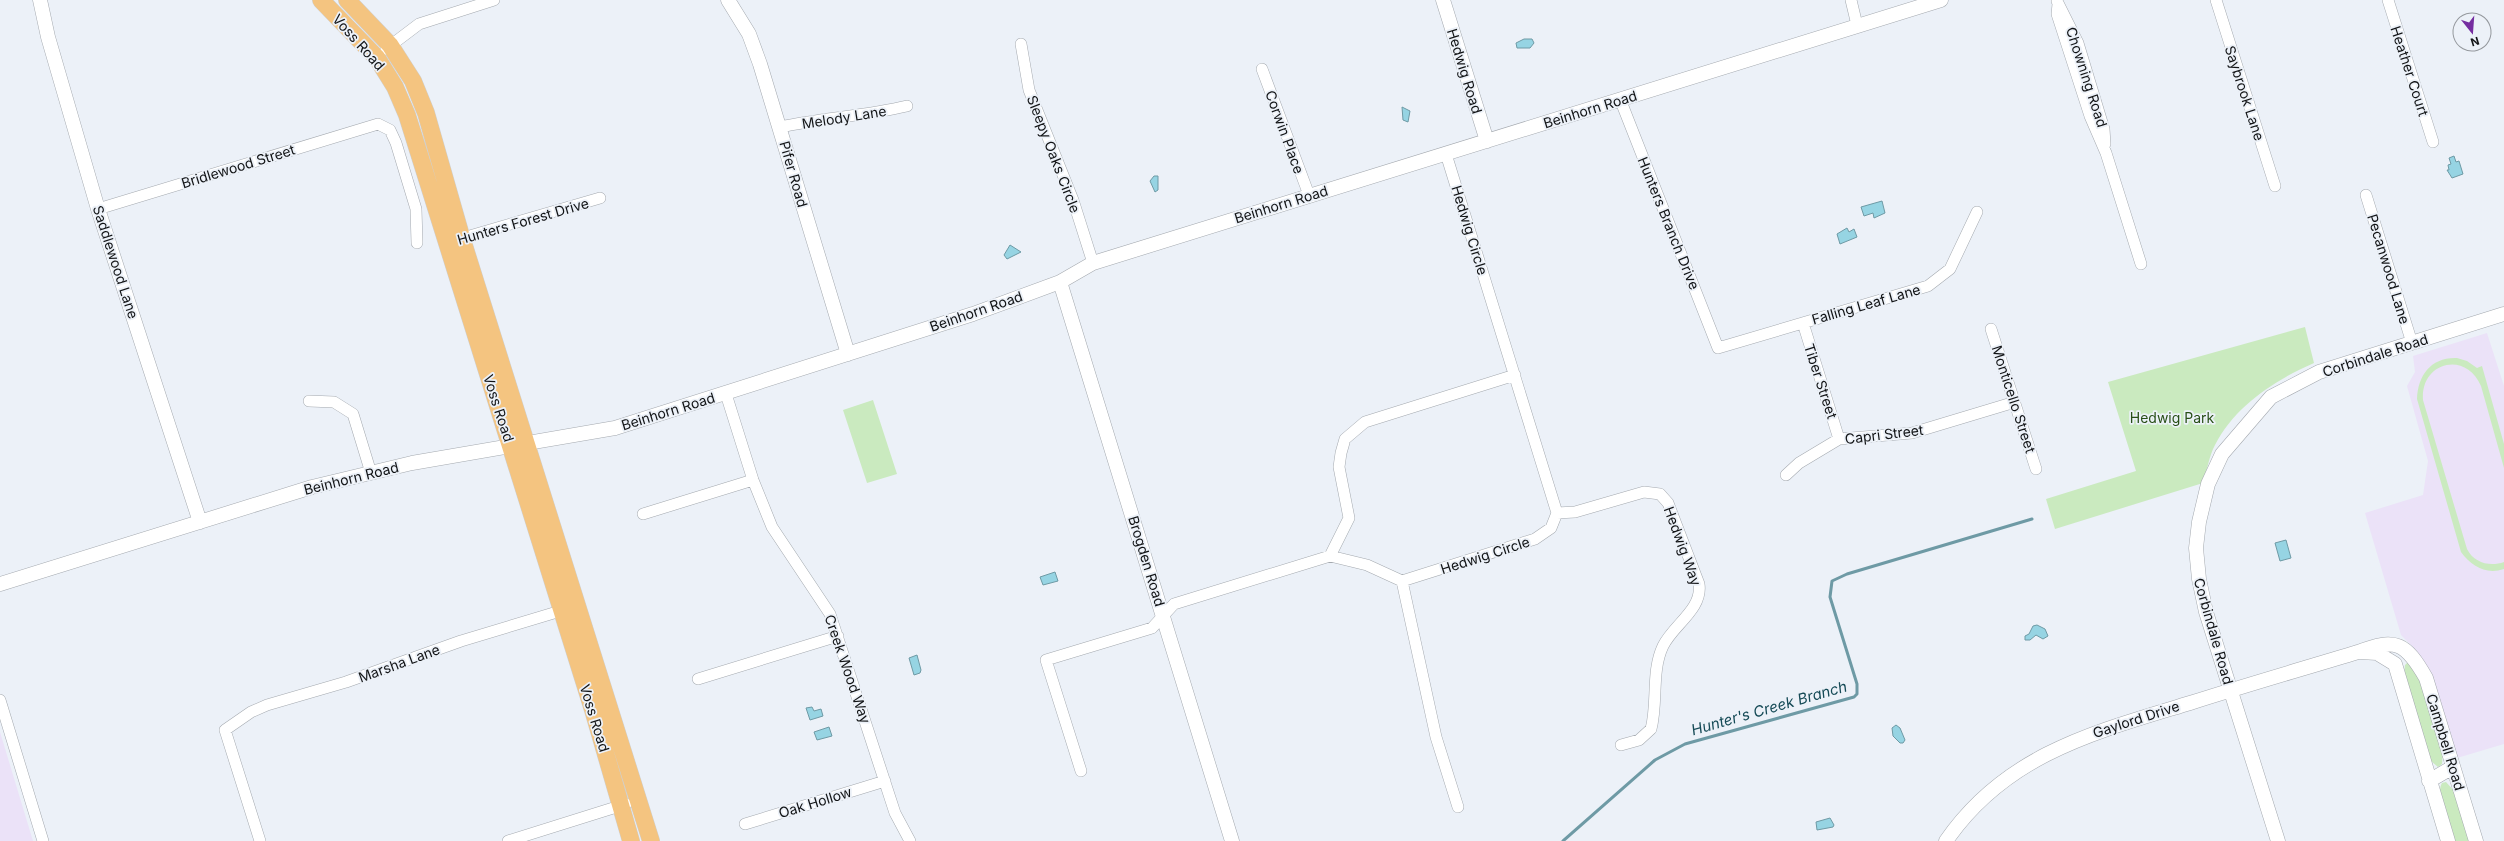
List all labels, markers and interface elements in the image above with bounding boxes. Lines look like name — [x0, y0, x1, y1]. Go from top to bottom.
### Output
street label: Voss Road — [329, 10, 389, 74]
north arrow — [2452, 12, 2492, 52]
street label: Heather Court — [2387, 24, 2433, 119]
street label: Chowning Road — [2063, 25, 2111, 129]
street label: Hedwig Road — [1444, 26, 1486, 116]
text: N — [2469, 34, 2481, 49]
street label: Saybrook Lane — [2222, 43, 2268, 143]
street label: Beinhorn Road — [1541, 87, 1639, 131]
street label: Corwin Place — [1262, 88, 1308, 176]
street label: Sleepy Oaks Circle — [1024, 93, 1084, 215]
street label: Melody Lane — [801, 102, 887, 132]
street label: Pifer Road — [776, 139, 812, 209]
street label: Bridlewood Street — [179, 141, 297, 191]
street label: Hunters Branch Drive — [1635, 154, 1703, 292]
street label: Beinhorn Road — [1232, 182, 1330, 226]
street label: Hedwig Circle — [1448, 183, 1492, 277]
street label: Hunters Forest Drive — [455, 194, 591, 248]
street label: Saddlewood Lane — [90, 203, 142, 321]
street label: Pecanwood Lane — [2364, 212, 2414, 326]
street label: Falling Leaf Lane — [1810, 280, 1922, 328]
street label: Beinhorn Road — [927, 287, 1025, 335]
street label: Corbindale Road — [2320, 330, 2430, 380]
street label: Tiber Street — [1801, 341, 1841, 421]
street label: Monticello Street — [1989, 343, 2040, 455]
street label: Voss Road — [480, 372, 518, 444]
street label: Beinhorn Road — [619, 389, 717, 433]
park label: Hedwig Park — [2130, 409, 2215, 426]
street label: Capri Street — [1844, 421, 1925, 447]
street label: Beinhorn Road — [302, 458, 400, 498]
street label: Hedwig Way — [1661, 504, 1705, 588]
street label: Brogden Road — [1125, 514, 1169, 608]
street label: Hedwig Circle — [1438, 533, 1532, 577]
street label: Corbindale Road — [2191, 576, 2237, 686]
street label: Creek Wood Way — [821, 612, 875, 726]
street label: Marsha Lane — [356, 640, 442, 686]
water label: Hunter's Creek Branch — [1689, 677, 1849, 739]
street label: Voss Road — [577, 682, 613, 754]
street label: Campbell Road — [2423, 692, 2469, 792]
street label: Gaylord Drive — [2091, 697, 2181, 741]
street label: Oak Hollow — [776, 783, 854, 821]

